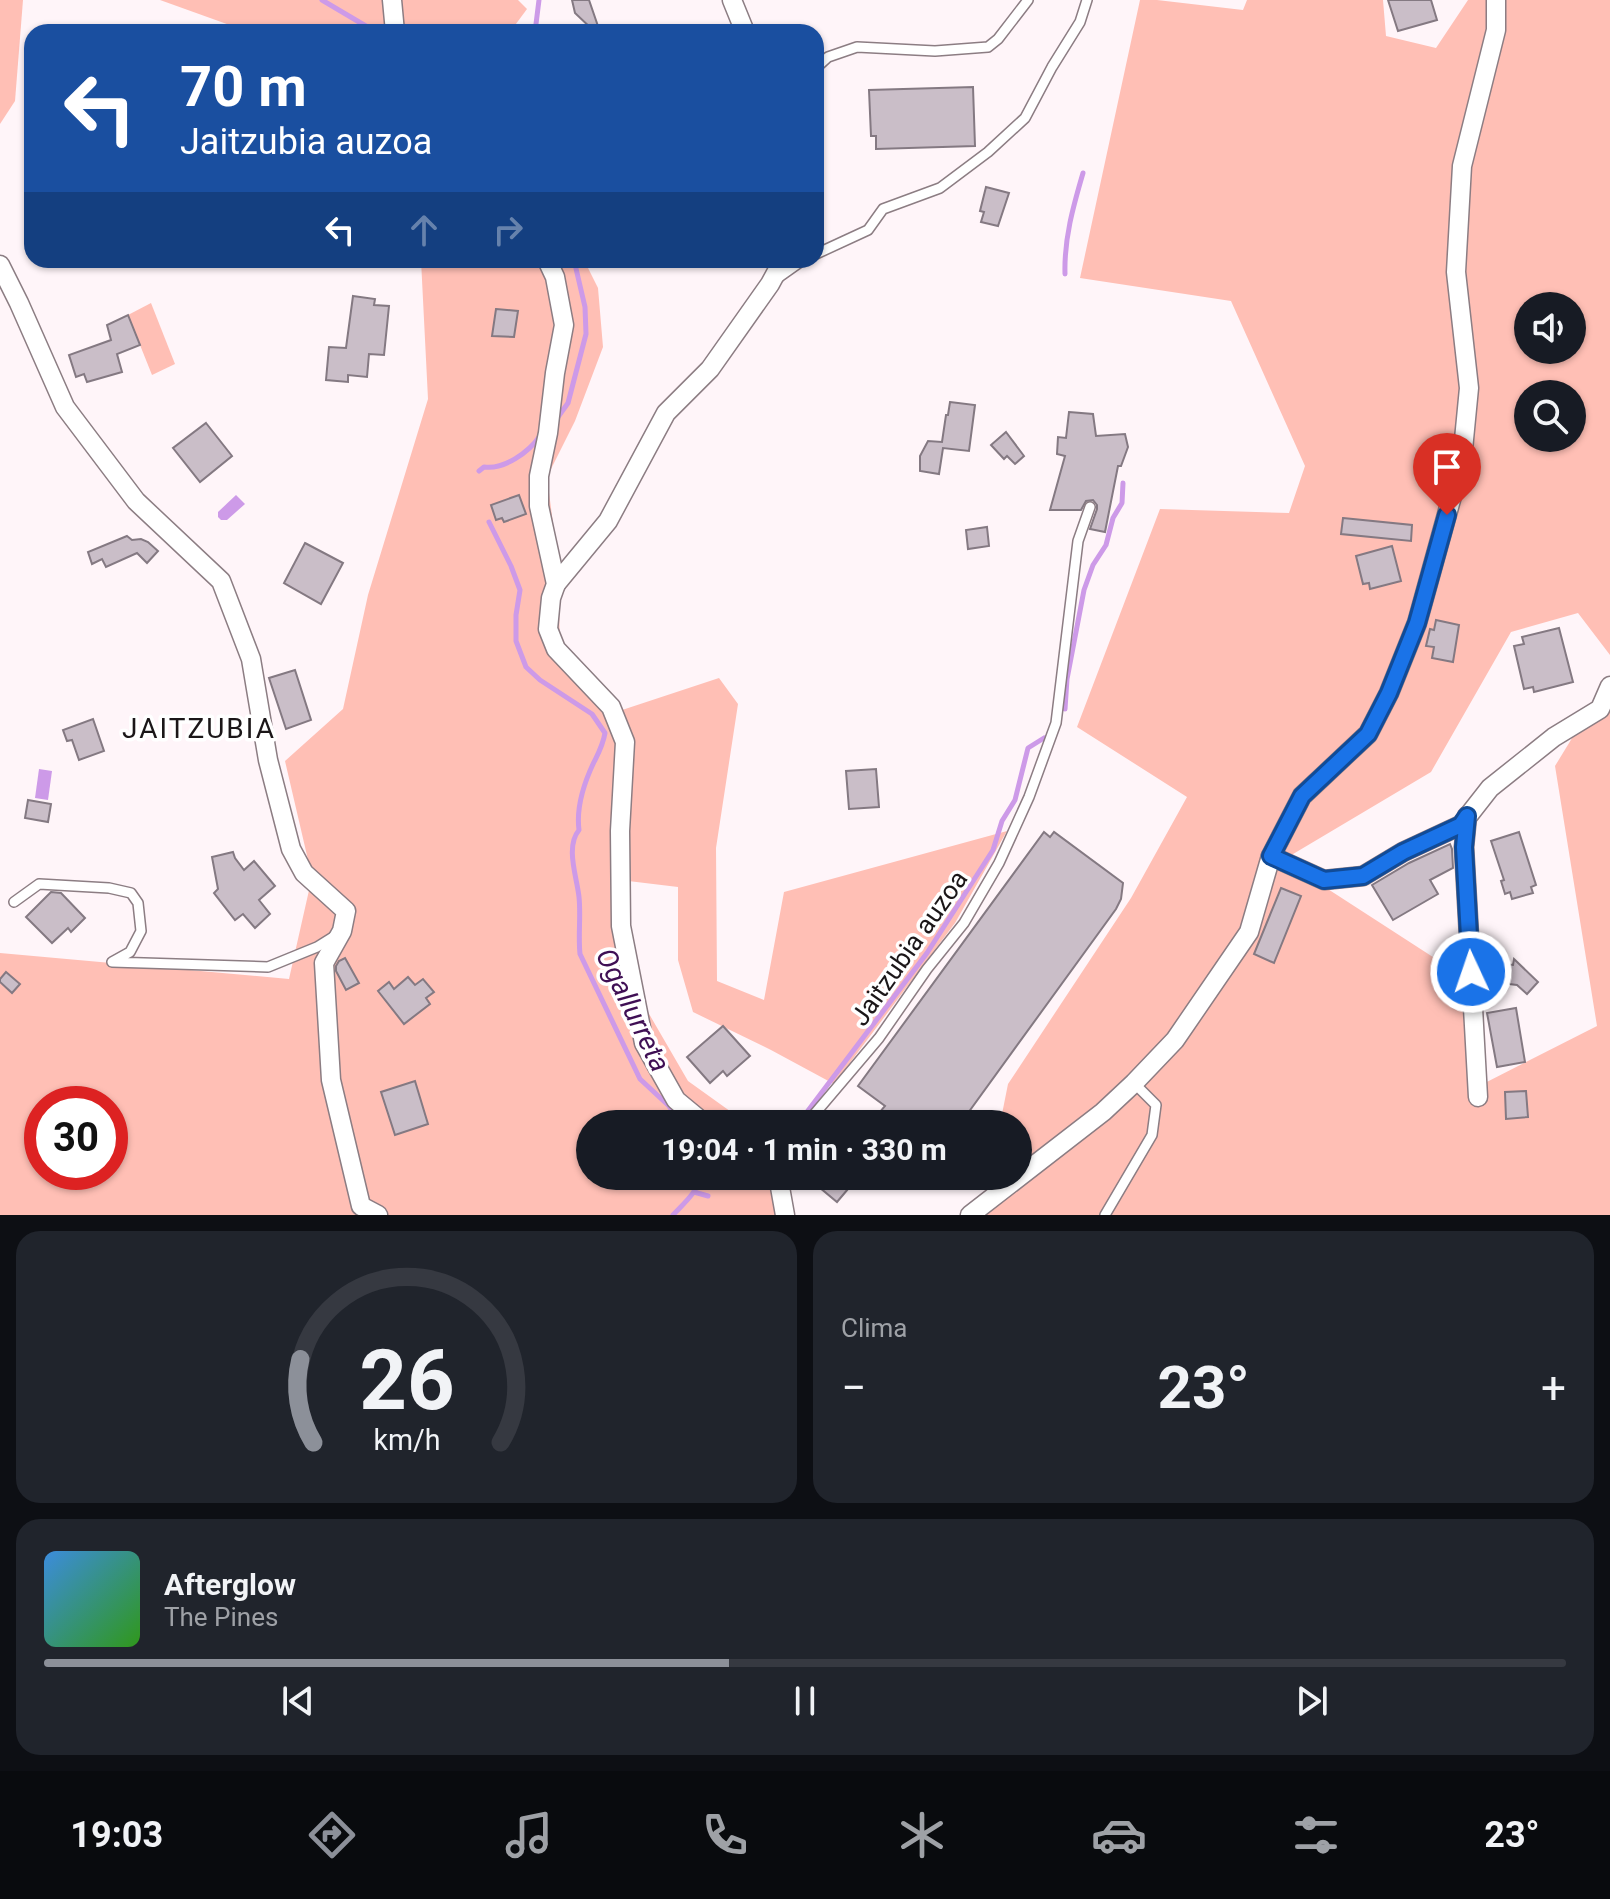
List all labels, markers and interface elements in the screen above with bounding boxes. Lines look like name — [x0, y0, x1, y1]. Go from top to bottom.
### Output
text: 70 m — [180, 54, 307, 120]
icon: left — [48, 56, 152, 160]
text: Jaitzubia auzoa — [180, 121, 432, 163]
icon: left — [318, 208, 362, 252]
icon: ahead — [402, 208, 446, 252]
icon: right — [486, 208, 530, 252]
map controls — [1514, 292, 1586, 452]
button: sound — [1514, 292, 1586, 364]
button: search — [1514, 380, 1586, 452]
pin — [1413, 433, 1481, 515]
icon: arrive — [1425, 445, 1469, 489]
district label: JAITZUBIA — [122, 712, 276, 745]
street label: Jaitzubia auzoa — [844, 865, 974, 1031]
position arrow — [1429, 930, 1513, 1014]
water label: Ogallurreta — [589, 943, 677, 1077]
speed limit sign: 30 — [24, 1086, 128, 1190]
text: 19:04 · 1 min · 330 m — [661, 1132, 947, 1167]
text: Clima — [841, 1313, 908, 1343]
text: 26 — [359, 1332, 454, 1429]
text: 23° — [1157, 1352, 1250, 1423]
text: − — [841, 1362, 866, 1414]
text: + — [1541, 1362, 1566, 1414]
text: km/h — [373, 1423, 440, 1457]
text: Afterglow — [164, 1567, 296, 1602]
text: The Pines — [164, 1602, 278, 1632]
icon: previous — [276, 1679, 320, 1723]
icon: pause — [783, 1679, 827, 1723]
icon: next — [1290, 1679, 1334, 1723]
icon: directions — [304, 1807, 360, 1863]
icon: music — [501, 1807, 557, 1863]
icon: phone — [697, 1807, 753, 1863]
icon: climate — [894, 1807, 950, 1863]
icon: car — [1091, 1807, 1147, 1863]
icon: filters — [1288, 1807, 1344, 1863]
text: 19:03 — [70, 1814, 163, 1856]
text: 23° — [1484, 1814, 1540, 1856]

